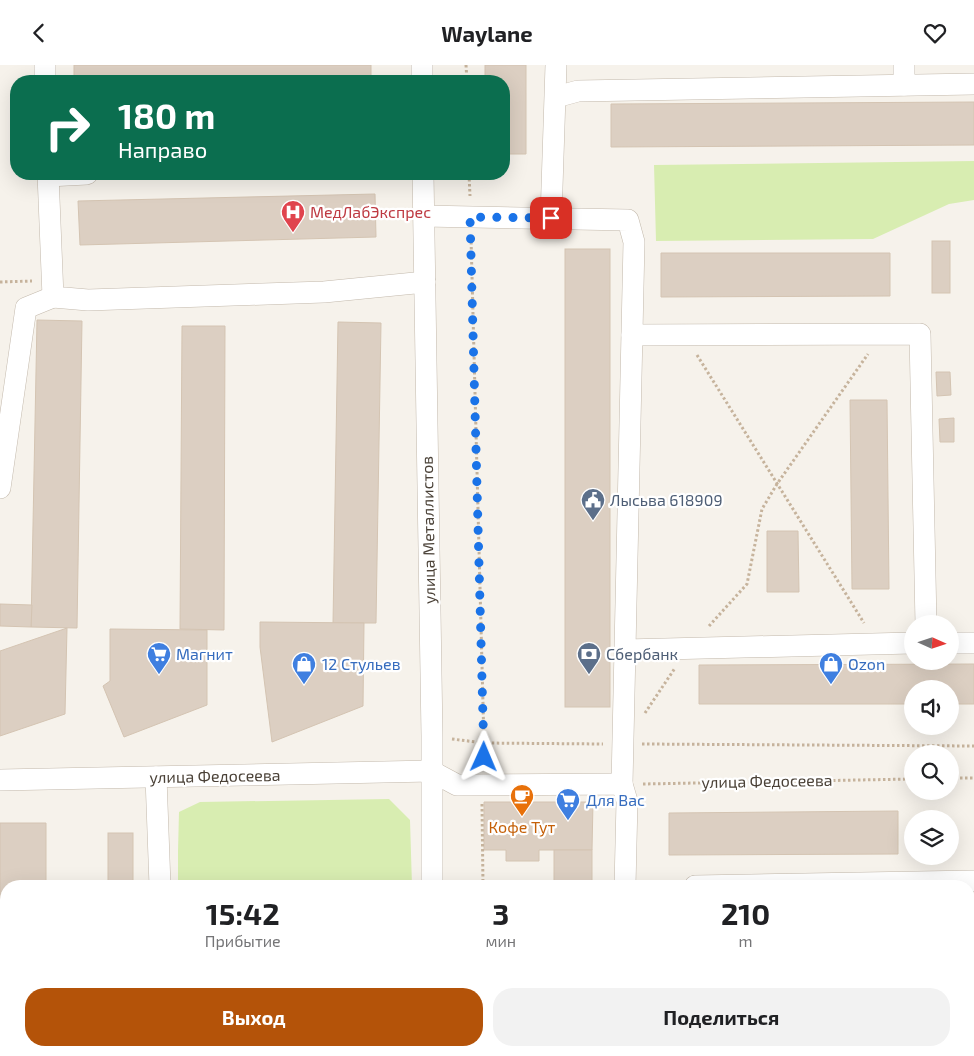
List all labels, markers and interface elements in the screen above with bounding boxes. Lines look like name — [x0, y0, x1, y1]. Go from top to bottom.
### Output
icon: back — [25, 19, 53, 47]
icon: heart — [921, 19, 949, 47]
text: Waylane — [441, 20, 533, 46]
text: 180 m — [118, 94, 215, 136]
icon: right — [35, 95, 100, 160]
text: Направо — [118, 136, 207, 162]
pin — [530, 197, 572, 239]
hospital icon: МедЛабЭкспрес — [280, 199, 306, 233]
place label: МедЛабЭкспрес — [310, 202, 431, 221]
icon: arrive — [537, 204, 565, 232]
street label: улица Металлистов — [417, 456, 439, 604]
public building icon: Лысьва 618909 — [580, 487, 606, 521]
place label: Лысьва 618909 — [610, 490, 723, 509]
north arrow — [904, 615, 959, 670]
map controls — [904, 615, 959, 865]
supermarket icon: Магнит — [146, 641, 172, 675]
bank icon: Сбербанк — [576, 641, 602, 675]
place label: Магнит — [176, 644, 233, 663]
place label: Сбербанк — [606, 644, 679, 663]
shop icon: 12 Стульев — [291, 651, 317, 685]
shop icon: Ozon — [818, 651, 844, 685]
place label: 12 Стульев — [322, 654, 401, 674]
place label: Ozon — [848, 654, 885, 673]
button: sound — [904, 680, 959, 735]
position arrow — [457, 730, 509, 782]
button: search — [904, 745, 959, 800]
street label: улица Федосеева — [149, 765, 281, 787]
street label: улица Федосеева — [701, 770, 833, 792]
cafe icon: Кофе Тут — [509, 783, 535, 817]
supermarket icon: Для Вас — [555, 787, 581, 821]
place label: Для Вас — [586, 790, 645, 809]
button: layers — [904, 810, 959, 865]
place label: Кофе Тут — [489, 817, 556, 837]
text: 15:42 — [206, 895, 280, 931]
text: 3 — [492, 895, 509, 931]
text: 210 — [721, 895, 770, 931]
text: Прибытие — [205, 931, 281, 950]
text: мин — [486, 931, 516, 950]
text: m — [739, 931, 753, 950]
button: Выход — [25, 988, 483, 1046]
button: Поделиться — [493, 988, 950, 1046]

